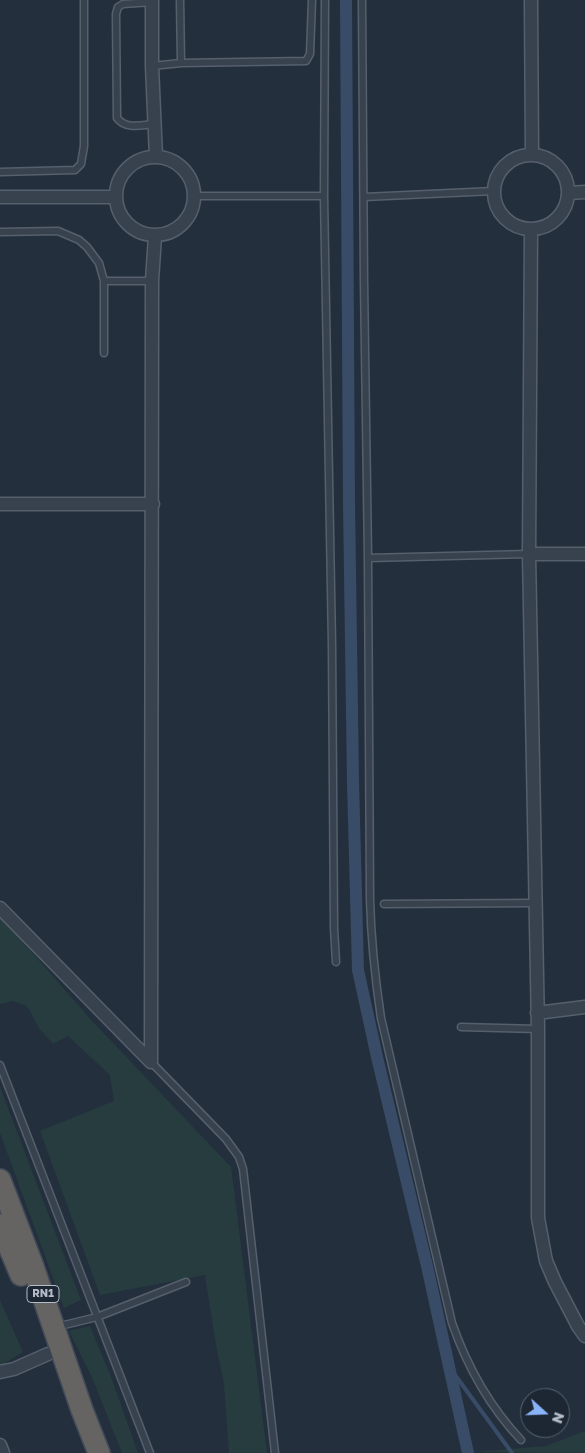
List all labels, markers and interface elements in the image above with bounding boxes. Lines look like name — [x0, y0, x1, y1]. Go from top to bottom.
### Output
road number: RN1 — [27, 1286, 59, 1302]
north arrow — [520, 1388, 570, 1438]
text: N — [549, 1410, 568, 1426]

